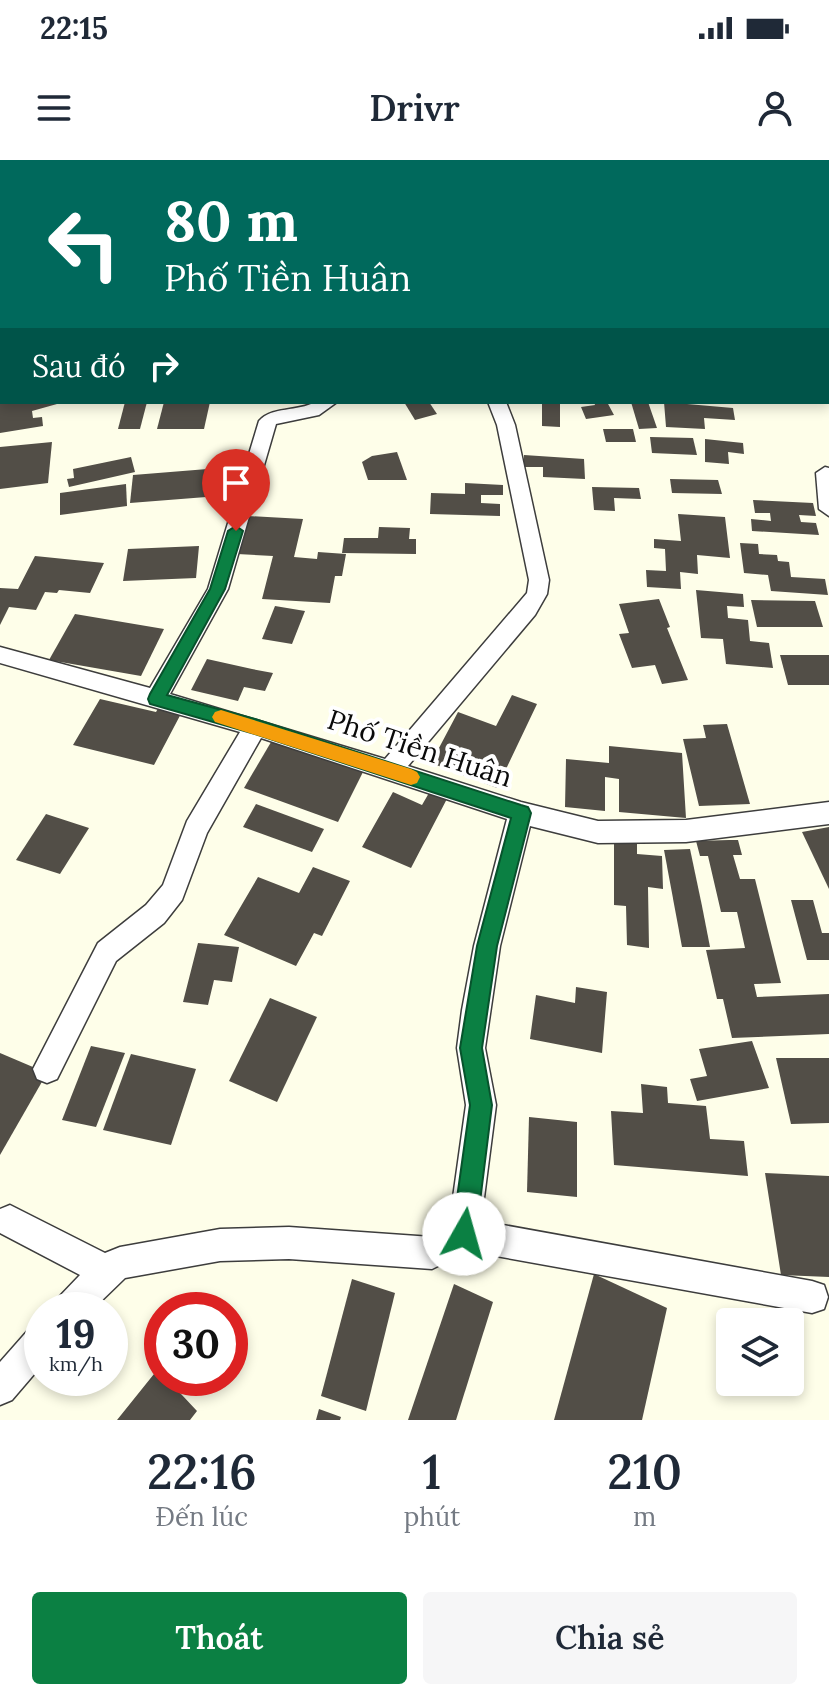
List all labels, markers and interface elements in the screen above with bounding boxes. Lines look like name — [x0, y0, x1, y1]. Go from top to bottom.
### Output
text: 22:15 — [40, 9, 108, 47]
text: Drivr — [369, 85, 460, 131]
icon: menu — [32, 86, 76, 130]
icon: person — [753, 86, 797, 130]
text: 80 m — [164, 185, 298, 256]
icon: left — [32, 192, 136, 296]
text: Phố Tiền Huân — [164, 255, 411, 301]
icon: right — [142, 344, 186, 388]
text: Sau đó — [32, 347, 126, 385]
pin — [202, 449, 270, 531]
icon: arrive — [214, 461, 258, 505]
street label: Phố Tiền Huân — [323, 701, 517, 795]
position arrow — [422, 1192, 506, 1276]
speed limit sign: 30 — [144, 1292, 248, 1396]
text: 19 — [56, 1308, 96, 1359]
map controls — [716, 1308, 804, 1396]
button: layers — [716, 1308, 804, 1396]
text: km/h — [49, 1351, 103, 1376]
text: 22:16 — [147, 1441, 257, 1502]
text: 1 — [423, 1441, 441, 1502]
text: 210 — [607, 1441, 682, 1502]
text: Đến lúc — [156, 1500, 248, 1533]
text: phút — [404, 1500, 460, 1533]
text: m — [633, 1500, 656, 1533]
button: Thoát — [32, 1592, 407, 1684]
button: Chia sẻ — [423, 1592, 797, 1684]

